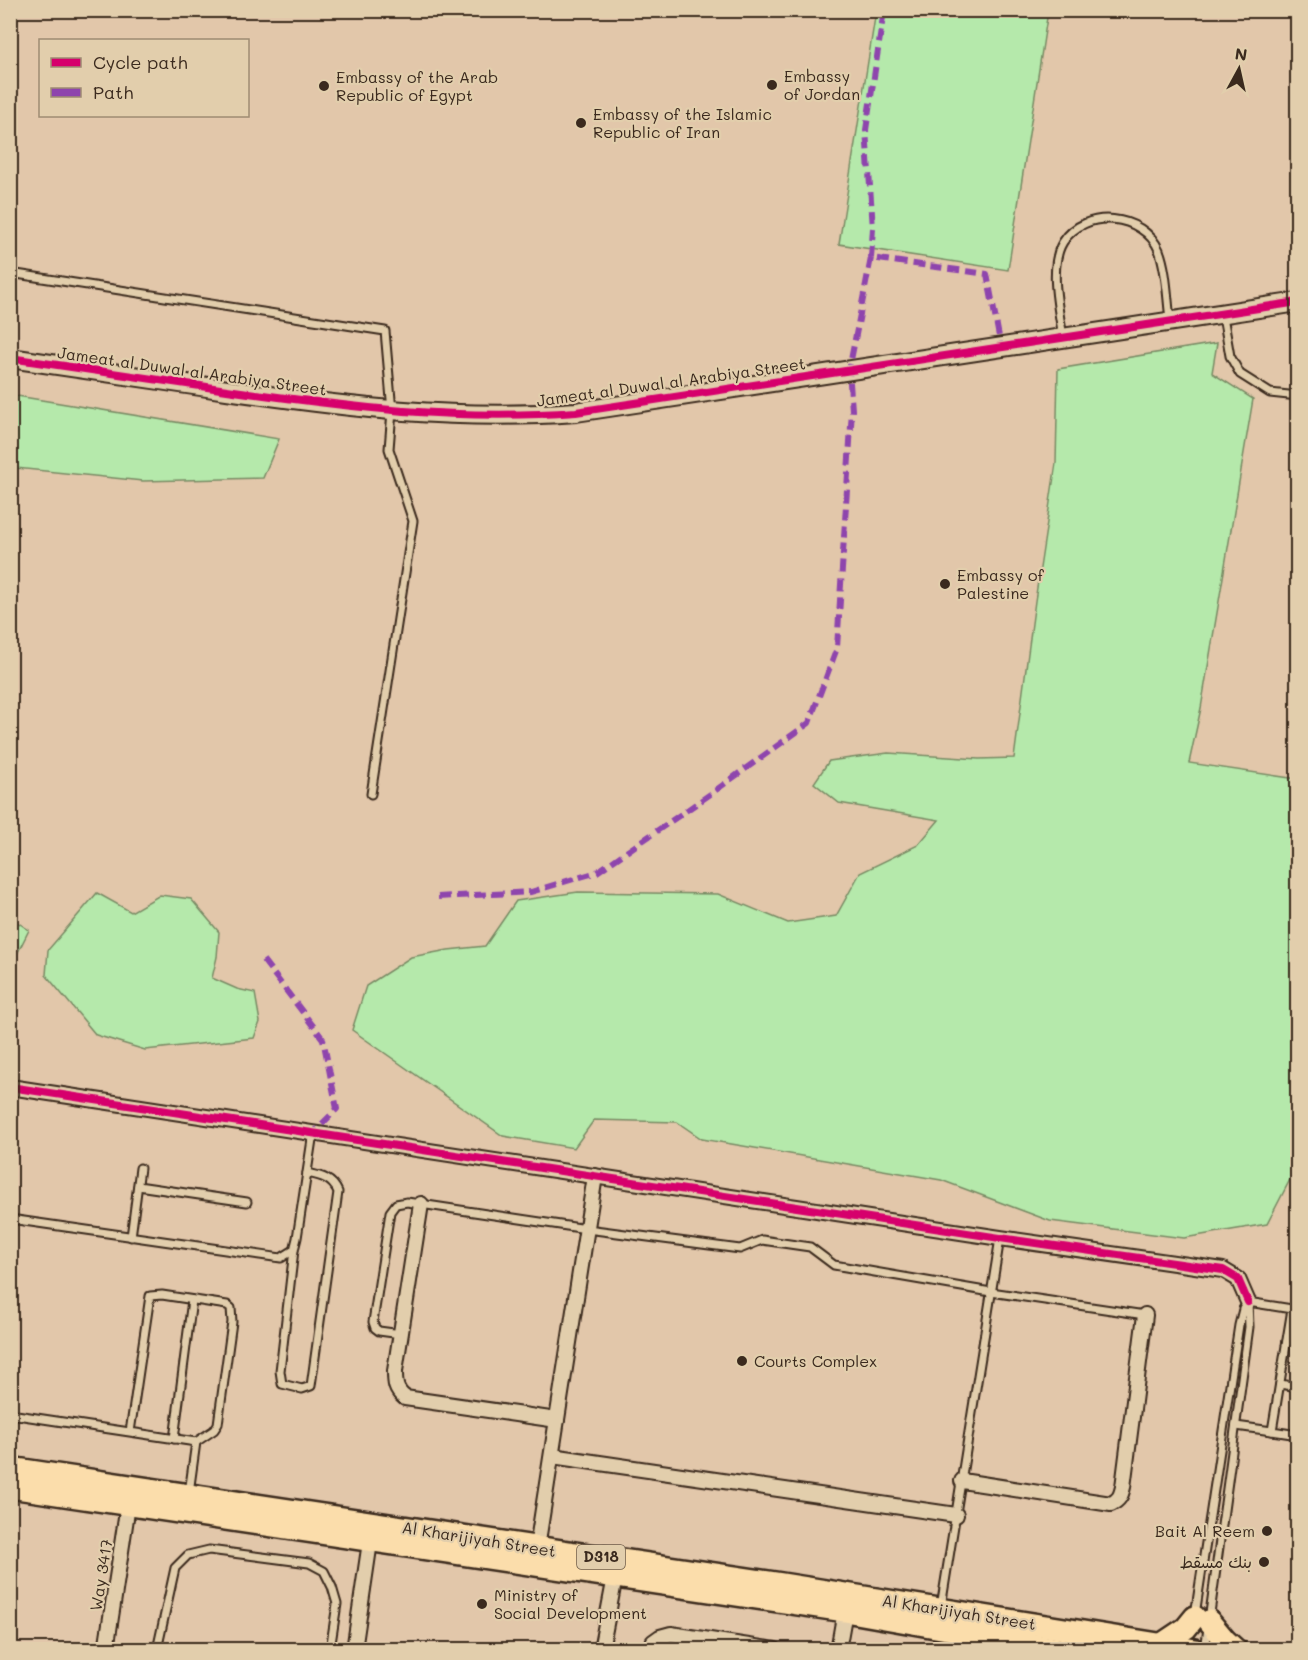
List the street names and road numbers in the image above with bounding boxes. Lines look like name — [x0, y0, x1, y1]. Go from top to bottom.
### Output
street label: Jameat al Duwal al Arabiya Street — [56, 341, 328, 400]
street label: Jameat al Duwal al Arabiya Street — [535, 352, 807, 411]
street label: Al Kharijiyah Street — [401, 1516, 558, 1561]
street label: Way 3417 — [84, 1537, 117, 1612]
road number: D318 — [577, 1545, 625, 1569]
street label: Al Kharijiyah Street — [881, 1589, 1038, 1634]

